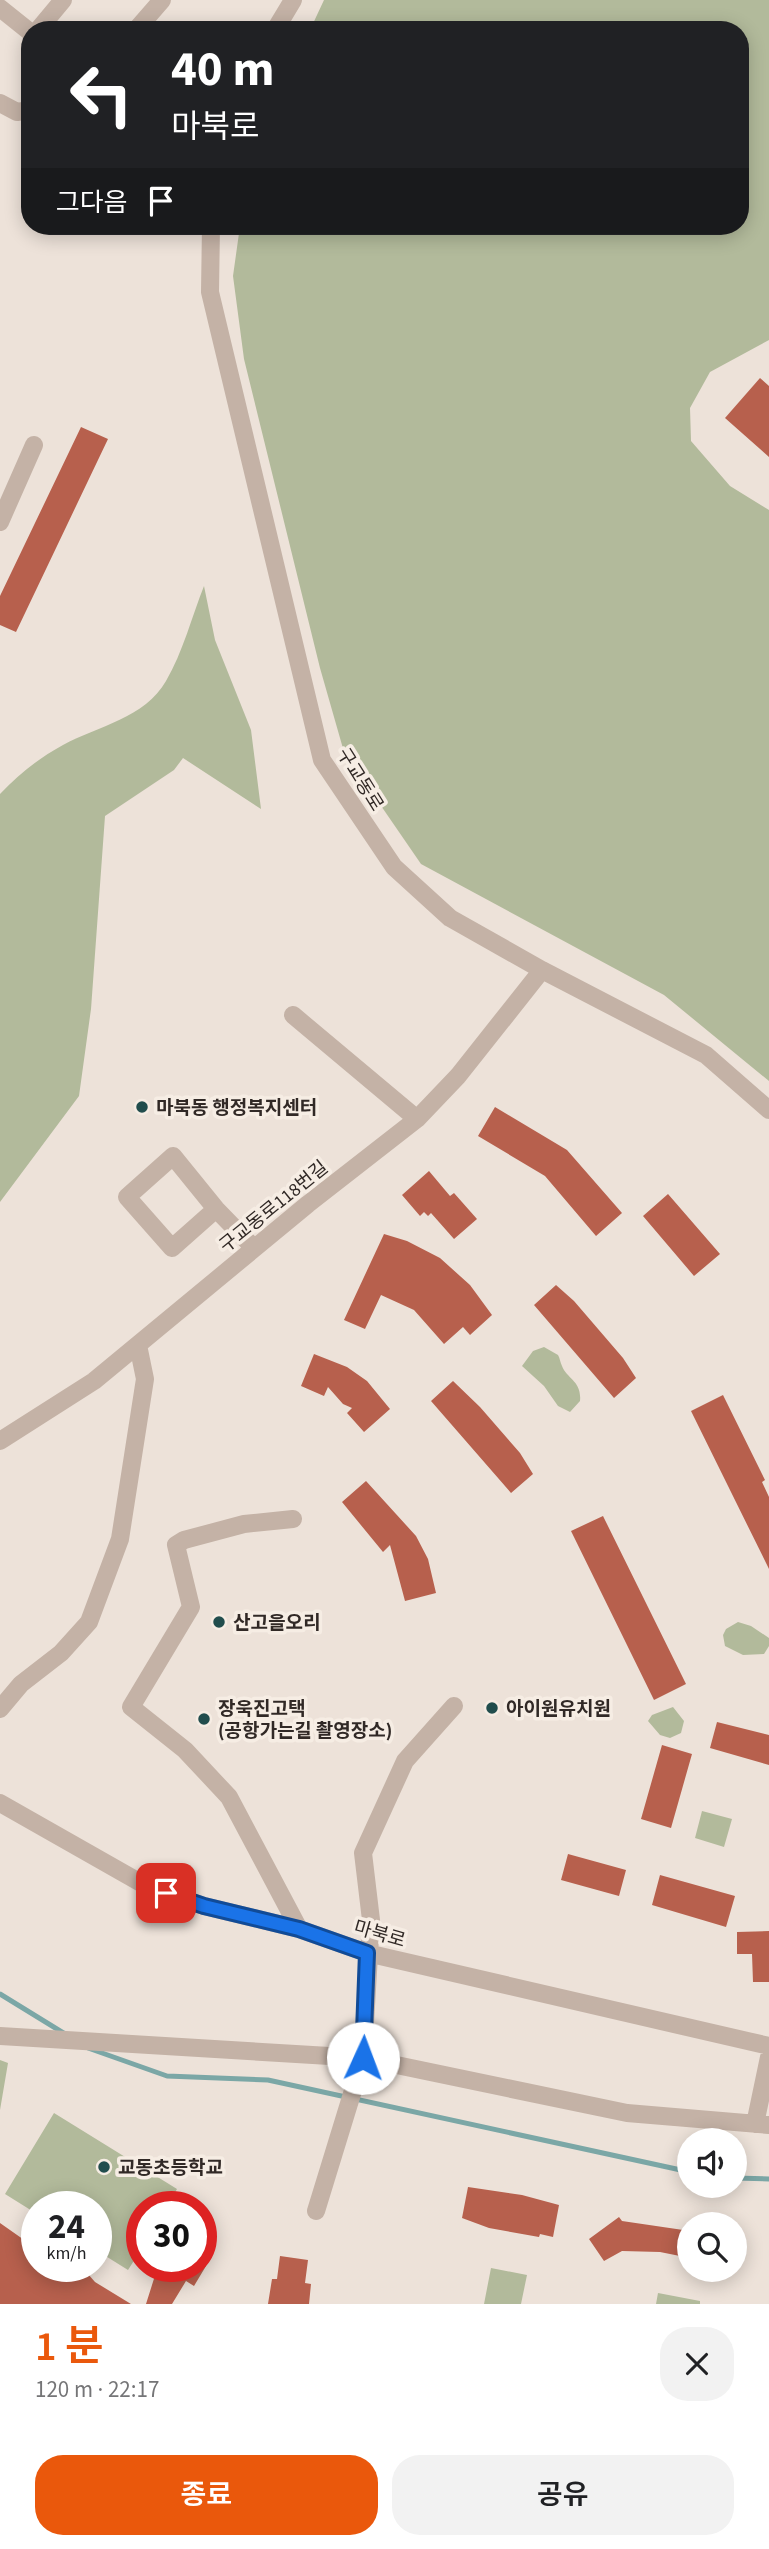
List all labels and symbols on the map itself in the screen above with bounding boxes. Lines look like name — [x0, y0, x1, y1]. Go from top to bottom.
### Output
street label: 구교동로 — [330, 743, 390, 817]
place label: 마북동 행정복지센터 — [156, 1095, 317, 1122]
marker: 마북동 행정복지센터 — [134, 1099, 150, 1115]
street label: 구교동로118번길 — [214, 1155, 334, 1260]
place label: 산고을오리 — [233, 1610, 320, 1637]
marker: 산고을오리 — [211, 1614, 227, 1630]
place label: 장욱진고택 (공항가는길 촬영장소) — [218, 1696, 392, 1745]
place label: 아이원유치원 — [506, 1696, 611, 1723]
marker: 아이원유치원 — [484, 1700, 500, 1716]
marker: 장욱진고택 (공항가는길 촬영장소) — [196, 1711, 212, 1727]
pin — [136, 1863, 196, 1923]
street label: 마북로 — [351, 1914, 409, 1955]
position arrow — [326, 2021, 400, 2095]
place label: 교동초등학교 — [118, 2155, 223, 2182]
marker: 교동초등학교 — [96, 2159, 112, 2175]
speed limit sign: 30 — [126, 2191, 217, 2282]

